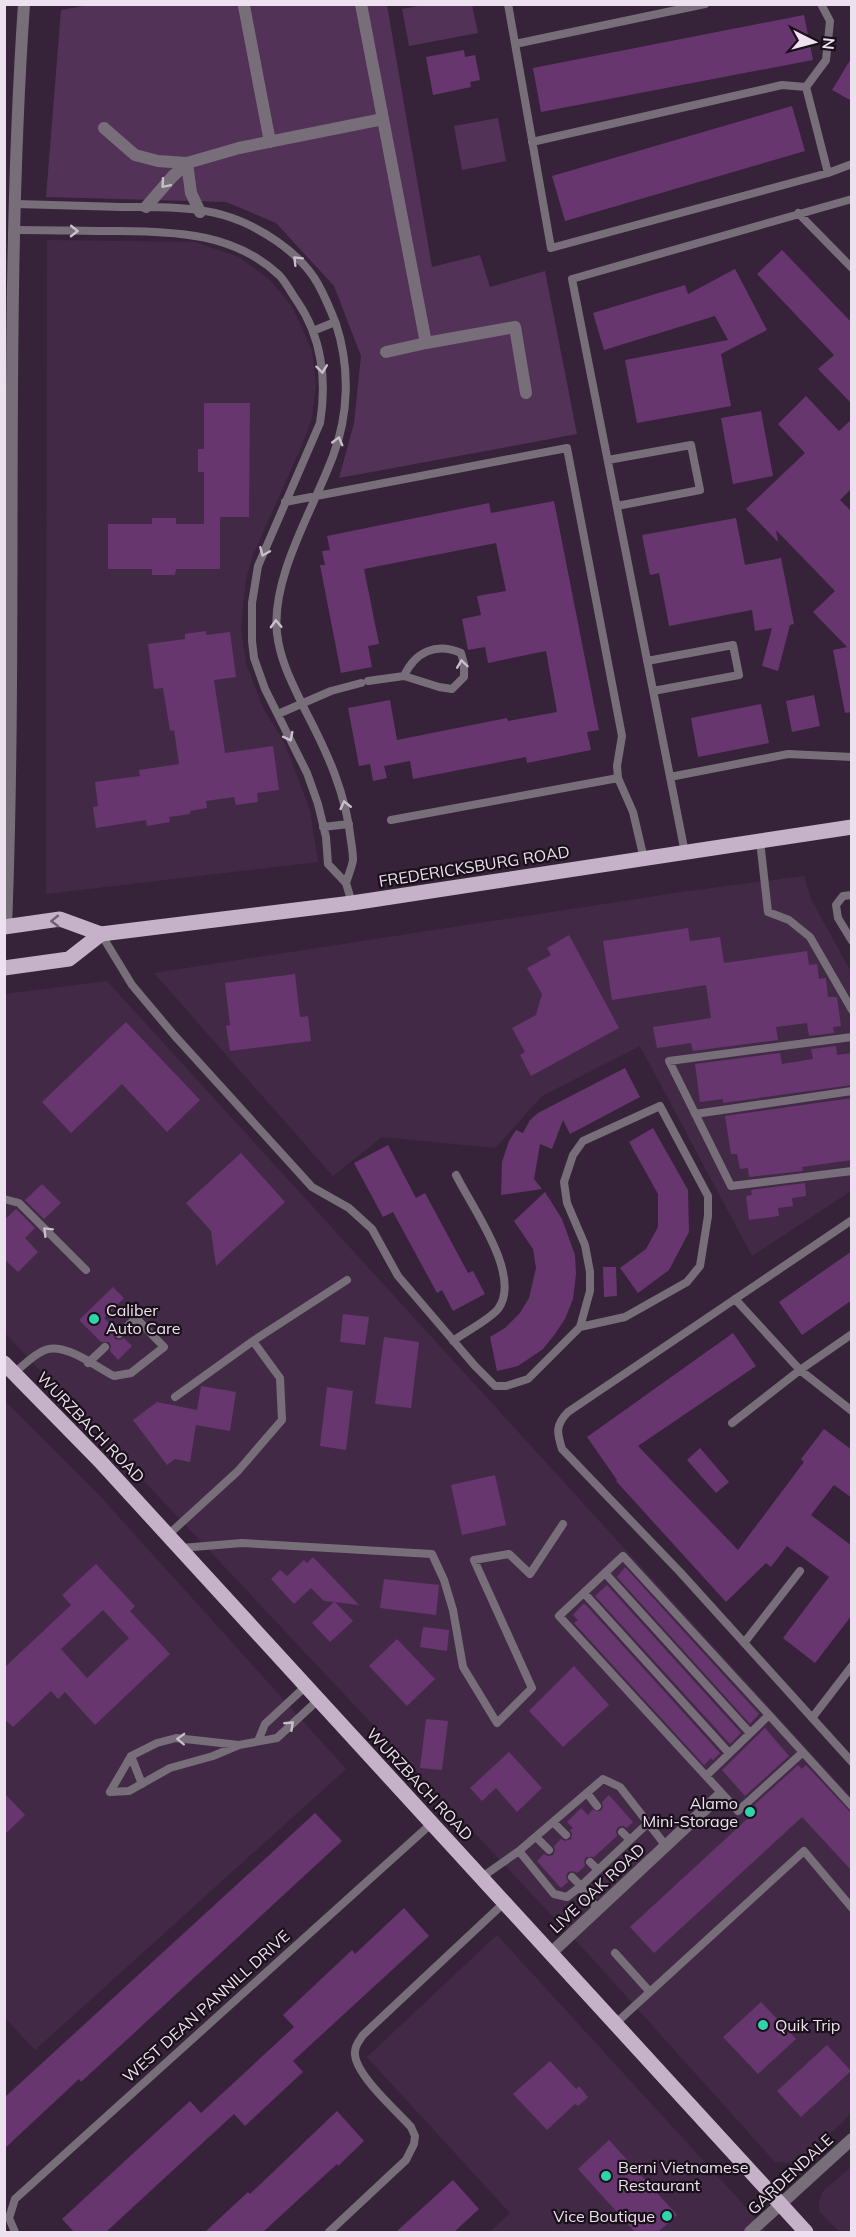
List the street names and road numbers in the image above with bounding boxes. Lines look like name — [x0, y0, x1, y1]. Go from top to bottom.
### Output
street label: FREDERICKSBURG ROAD — [377, 841, 571, 891]
street label: WURZBACH ROAD — [33, 1367, 149, 1487]
street label: WURZBACH ROAD — [363, 1724, 477, 1844]
street label: LIVE OAK ROAD — [545, 1839, 649, 1937]
street label: WEST DEAN PANNILL DRIVE — [118, 1926, 294, 2086]
street label: GARDENDALE — [743, 2129, 837, 2219]

